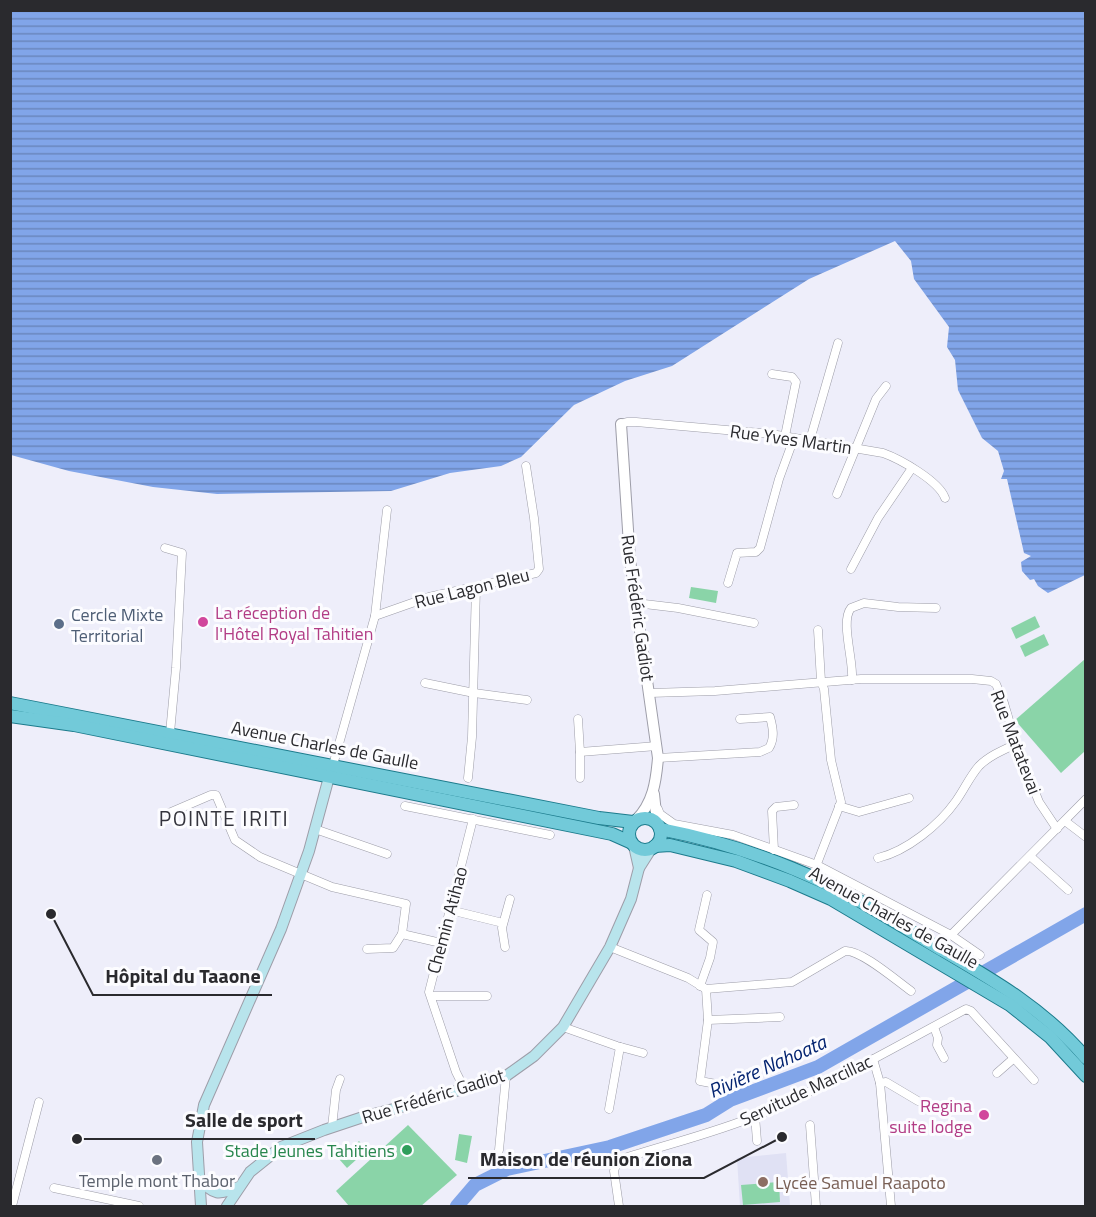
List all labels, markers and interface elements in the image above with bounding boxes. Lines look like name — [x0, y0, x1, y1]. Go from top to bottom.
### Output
street label: Rue Yves Martin — [728, 417, 854, 461]
street label: Rue Frédéric Gadiot — [614, 533, 662, 684]
street label: Rue Lagon Bleu — [412, 561, 532, 615]
place label: La réception de l'Hôtel Royal Tahitien — [215, 599, 373, 647]
place label: Cercle Mixte Territorial — [71, 601, 163, 649]
marker: La réception de l'Hôtel Royal Tahitien — [196, 615, 210, 629]
marker: Cercle Mixte Territorial — [52, 617, 66, 631]
street label: Rue Matatevai — [984, 686, 1048, 798]
street label: Avenue Charles de Gaulle — [229, 714, 421, 776]
district label: POINTE IRITI — [159, 802, 289, 834]
street label: Avenue Charles de Gaulle — [804, 859, 984, 975]
street label: Chemin Atihao — [420, 863, 474, 977]
callout: Hôpital du Taaone — [93, 957, 272, 995]
text: Hôpital du Taaone — [105, 960, 261, 991]
water label: Rivière Nahoata — [703, 1026, 832, 1106]
street label: Servitude Marcillac — [735, 1047, 877, 1133]
street label: Rue Frédéric Gadiot — [358, 1061, 508, 1131]
place label: Regina suite lodge — [889, 1092, 972, 1140]
callout: Salle de sport — [173, 1101, 315, 1139]
text: Salle de sport — [185, 1104, 303, 1135]
marker: Regina suite lodge — [977, 1108, 991, 1122]
place label: Stade Jeunes Tahitiens — [225, 1137, 395, 1164]
callout: Maison de réunion Ziona — [468, 1140, 704, 1178]
marker: Stade Jeunes Tahitiens — [400, 1143, 414, 1157]
text: Maison de réunion Ziona — [480, 1143, 692, 1174]
marker: Temple mont Thabor — [150, 1153, 164, 1167]
place label: Temple mont Thabor — [79, 1167, 235, 1194]
place label: Lycée Samuel Raapoto — [775, 1169, 946, 1196]
marker: Lycée Samuel Raapoto — [756, 1175, 770, 1189]

